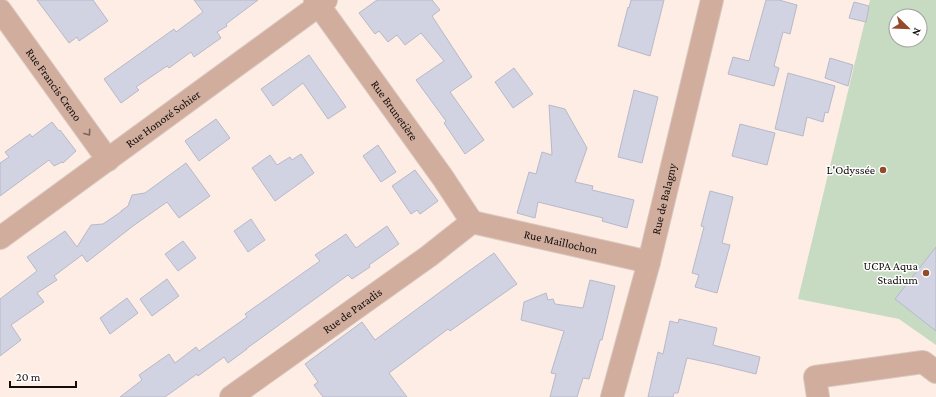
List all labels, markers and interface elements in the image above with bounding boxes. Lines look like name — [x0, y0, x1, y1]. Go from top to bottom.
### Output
north arrow — [888, 8, 928, 48]
text: N — [910, 26, 924, 38]
street label: Rue Francis Creno — [23, 46, 85, 124]
street label: Rue Brunetière — [368, 77, 421, 143]
street label: Rue Honoré Sohier — [123, 87, 204, 151]
one-way arrow — [84, 129, 91, 136]
street label: Rue de Balagny — [649, 161, 680, 236]
place label: L'Odyssée — [826, 163, 875, 177]
marker: L'Odyssée — [878, 165, 888, 175]
street label: Rue Maillochon — [523, 227, 599, 257]
place label: UCPA Aqua Stadium — [864, 259, 918, 287]
marker: UCPA Aqua Stadium — [921, 268, 931, 278]
street label: Rue de Paradis — [320, 285, 385, 336]
scale bar — [10, 363, 76, 389]
text: 20 m — [16, 370, 41, 384]

